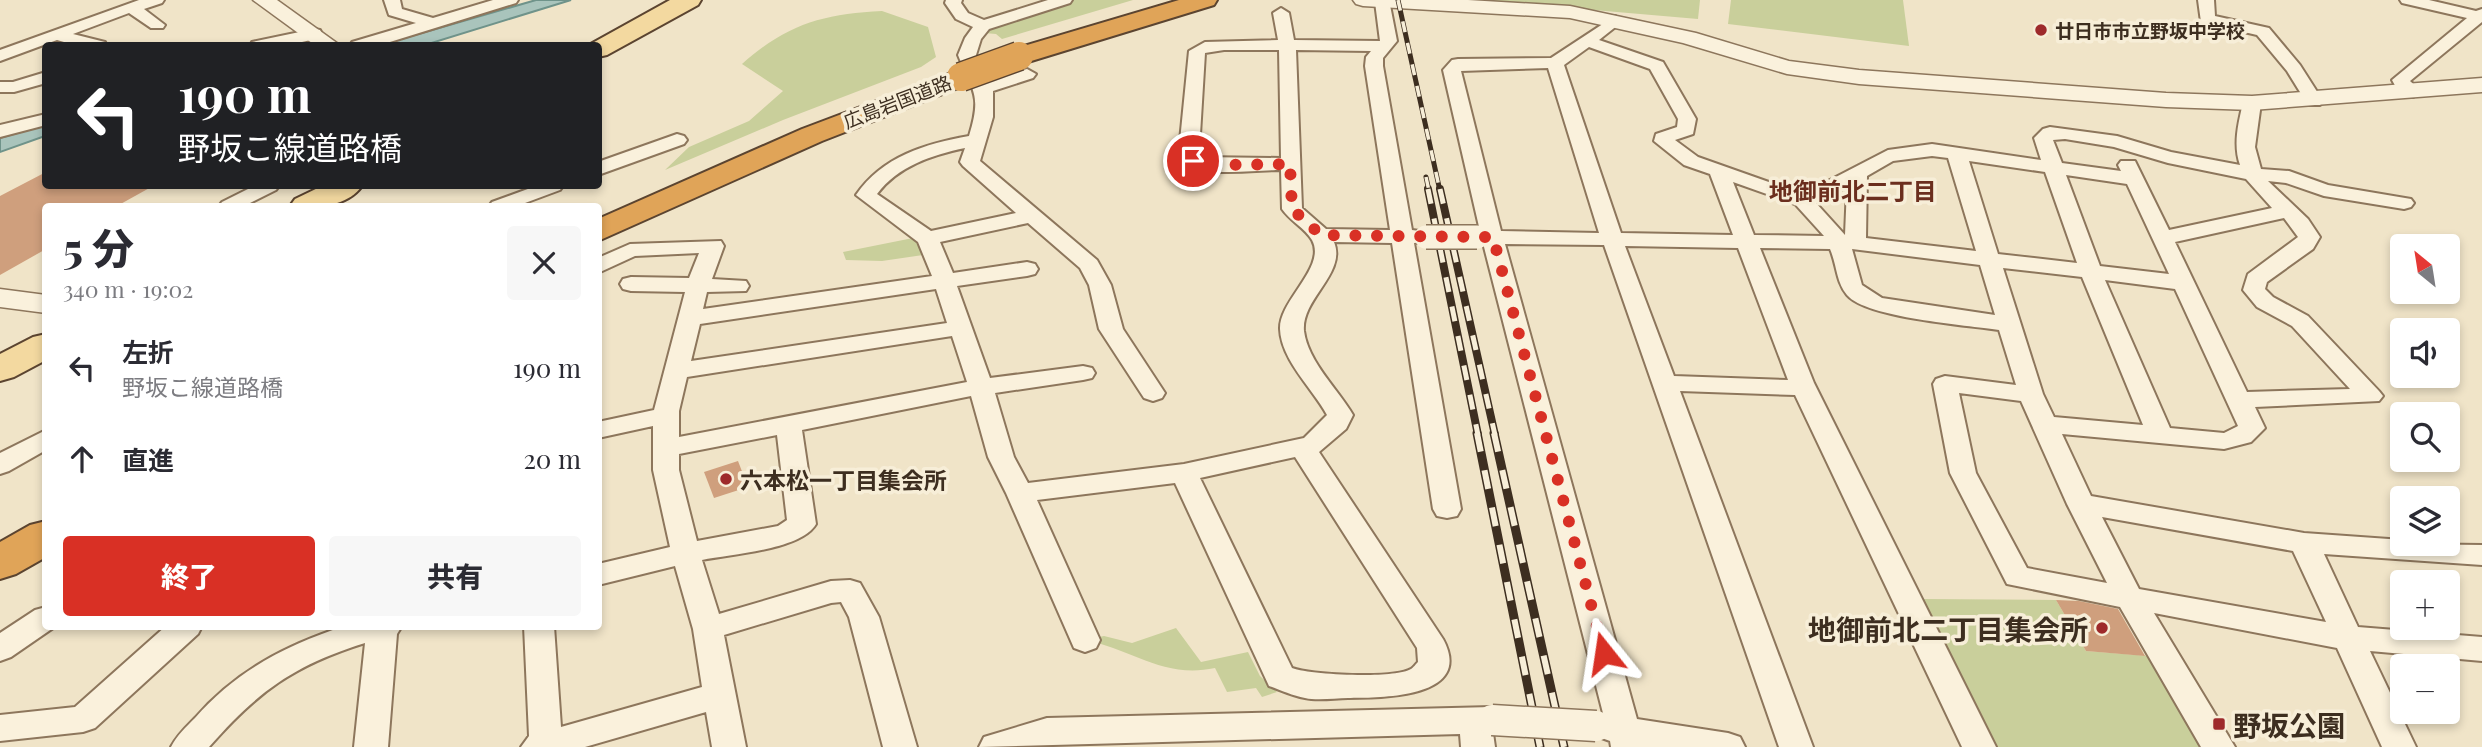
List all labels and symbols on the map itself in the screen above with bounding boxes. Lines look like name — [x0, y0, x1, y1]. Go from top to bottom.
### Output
place label: 廿日市市立野坂中学校 — [2055, 17, 2245, 43]
marker: 廿日市市立野坂中学校 — [2033, 22, 2049, 38]
street label: 広島岩国道路 — [839, 68, 955, 134]
pin — [1163, 131, 1223, 191]
district label: 地御前北二丁目 — [1769, 174, 1937, 206]
north arrow — [2390, 234, 2460, 304]
place label: 六本松一丁目集会所 — [740, 464, 947, 495]
marker: 六本松一丁目集会所 — [718, 471, 734, 487]
place label: 地御前北二丁目集会所 — [1808, 610, 2088, 647]
position arrow — [1567, 616, 1641, 690]
marker: 地御前北二丁目集会所 — [2094, 620, 2110, 636]
place label: 野坂公園 — [2233, 706, 2345, 743]
marker: 野坂公園 — [2211, 716, 2227, 732]

